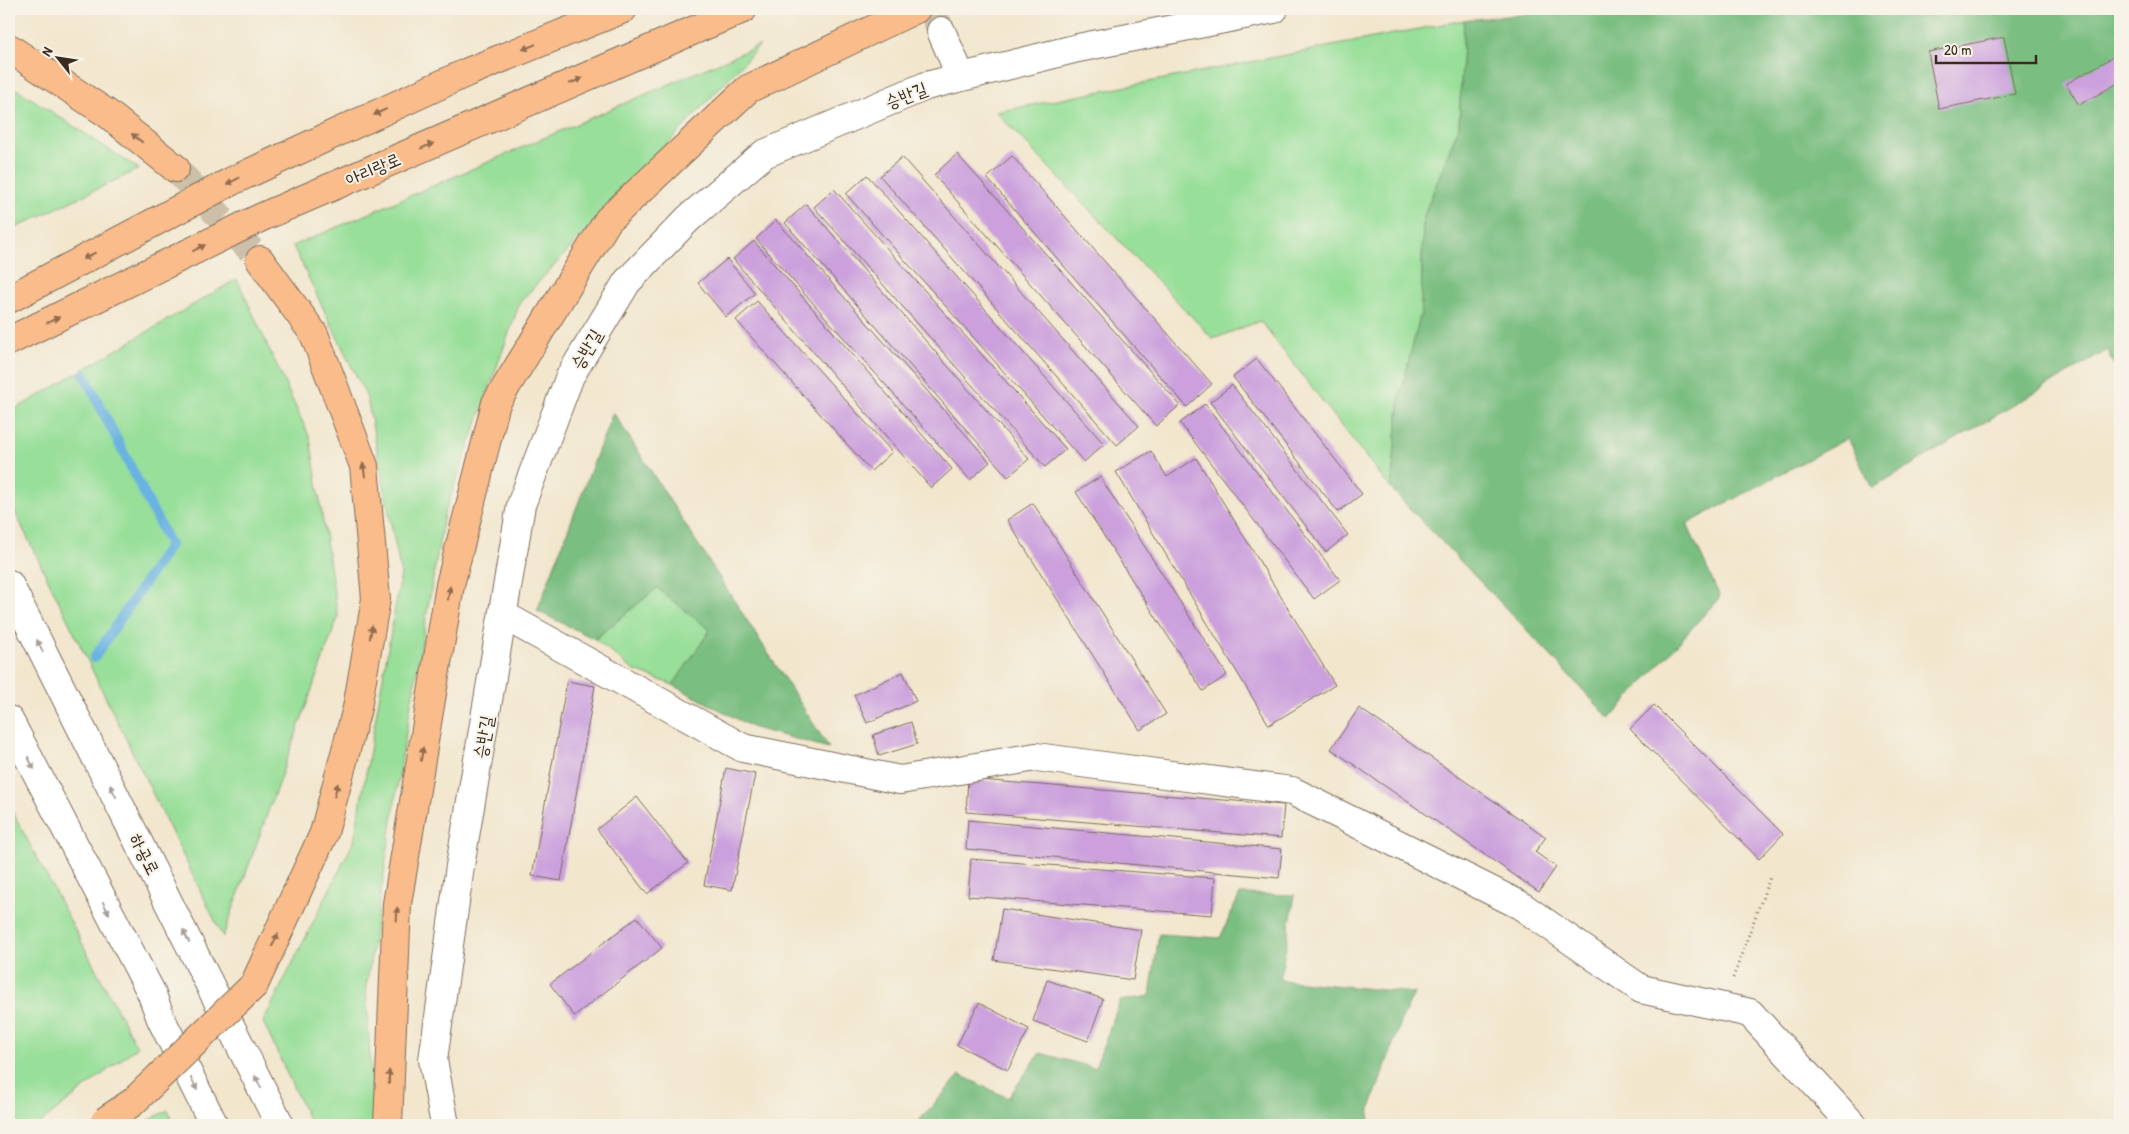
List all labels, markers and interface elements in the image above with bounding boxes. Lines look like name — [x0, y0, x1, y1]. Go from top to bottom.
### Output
north arrow — [32, 32, 82, 82]
scale bar — [1936, 32, 2036, 64]
text: 20 m — [1944, 39, 1971, 60]
text: N — [36, 43, 57, 59]
one-way arrow — [522, 43, 536, 51]
street label: 승반길 — [881, 75, 931, 114]
one-way arrow — [569, 77, 583, 85]
one-way arrow — [373, 109, 387, 117]
one-way arrow — [131, 132, 144, 143]
one-way arrow — [420, 142, 434, 150]
street label: 아리랑로 — [341, 146, 405, 192]
one-way arrow — [226, 177, 240, 185]
one-way arrow — [192, 244, 206, 252]
one-way arrow — [82, 252, 96, 261]
one-way arrow — [45, 315, 60, 324]
street label: 승반길 — [564, 323, 608, 374]
one-way arrow — [360, 462, 368, 478]
one-way arrow — [445, 585, 453, 601]
one-way arrow — [367, 623, 375, 639]
one-way arrow — [36, 638, 44, 653]
street label: 승반길 — [467, 713, 499, 761]
one-way arrow — [418, 745, 426, 761]
one-way arrow — [27, 756, 35, 771]
one-way arrow — [332, 783, 340, 798]
one-way arrow — [109, 784, 117, 798]
street label: 하공로 — [124, 829, 166, 879]
one-way arrow — [102, 900, 110, 915]
one-way arrow — [393, 906, 401, 922]
one-way arrow — [181, 929, 189, 943]
one-way arrow — [271, 933, 279, 947]
one-way arrow — [385, 1068, 393, 1084]
one-way arrow — [254, 1074, 262, 1089]
one-way arrow — [190, 1077, 198, 1092]

